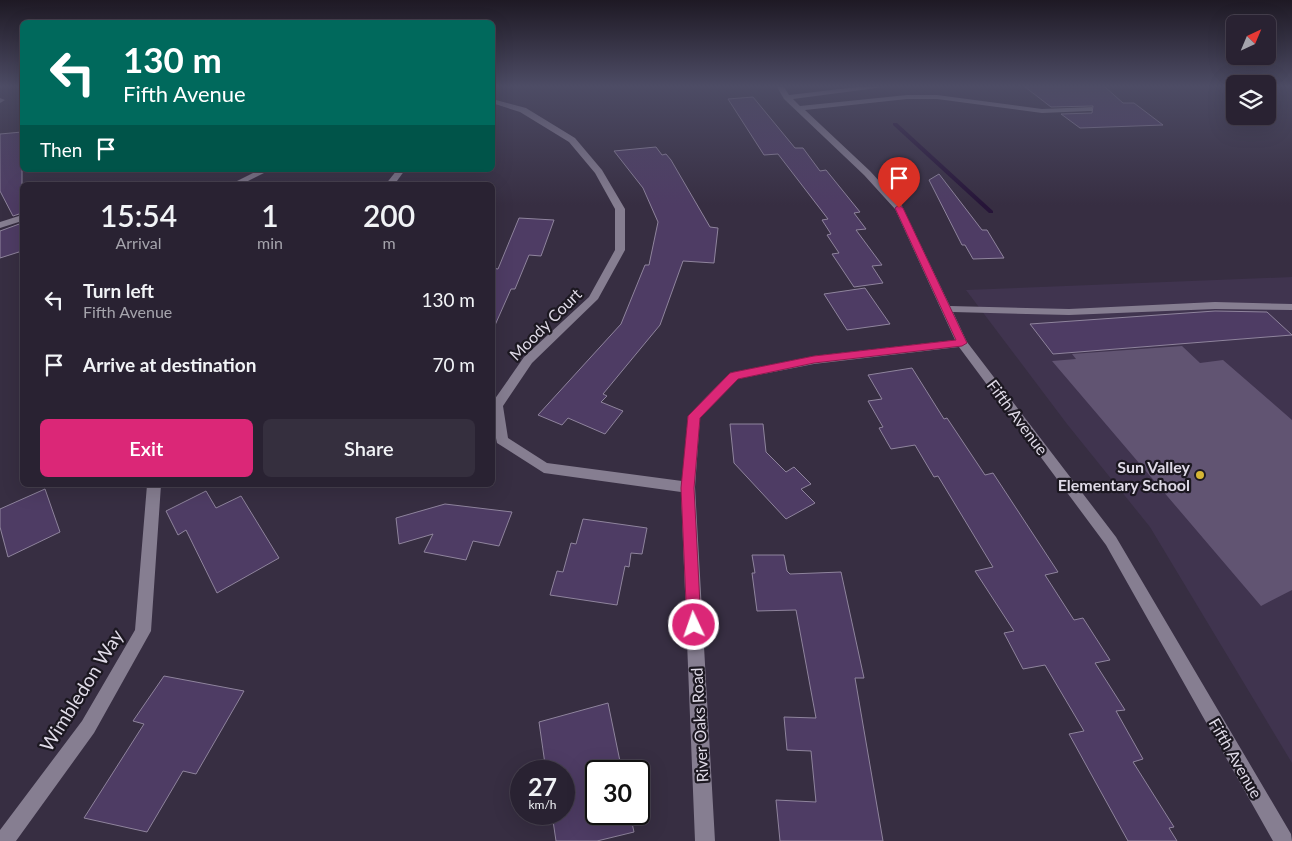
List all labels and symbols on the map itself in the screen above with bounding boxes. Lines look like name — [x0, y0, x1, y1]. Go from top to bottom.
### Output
north arrow — [1226, 15, 1276, 65]
pin — [878, 157, 920, 208]
street label: Moody Court — [505, 284, 585, 364]
street label: Fifth Avenue — [984, 376, 1052, 458]
place label: Sun Valley Elementary School — [1058, 457, 1191, 494]
marker: Sun Valley Elementary School — [1194, 469, 1206, 481]
position arrow — [667, 598, 719, 650]
street label: Wimbledon Way — [34, 625, 128, 755]
street label: River Oaks Road — [687, 667, 711, 783]
street label: Fifth Avenue — [1205, 715, 1267, 801]
speed limit sign: 30 — [585, 760, 650, 825]

